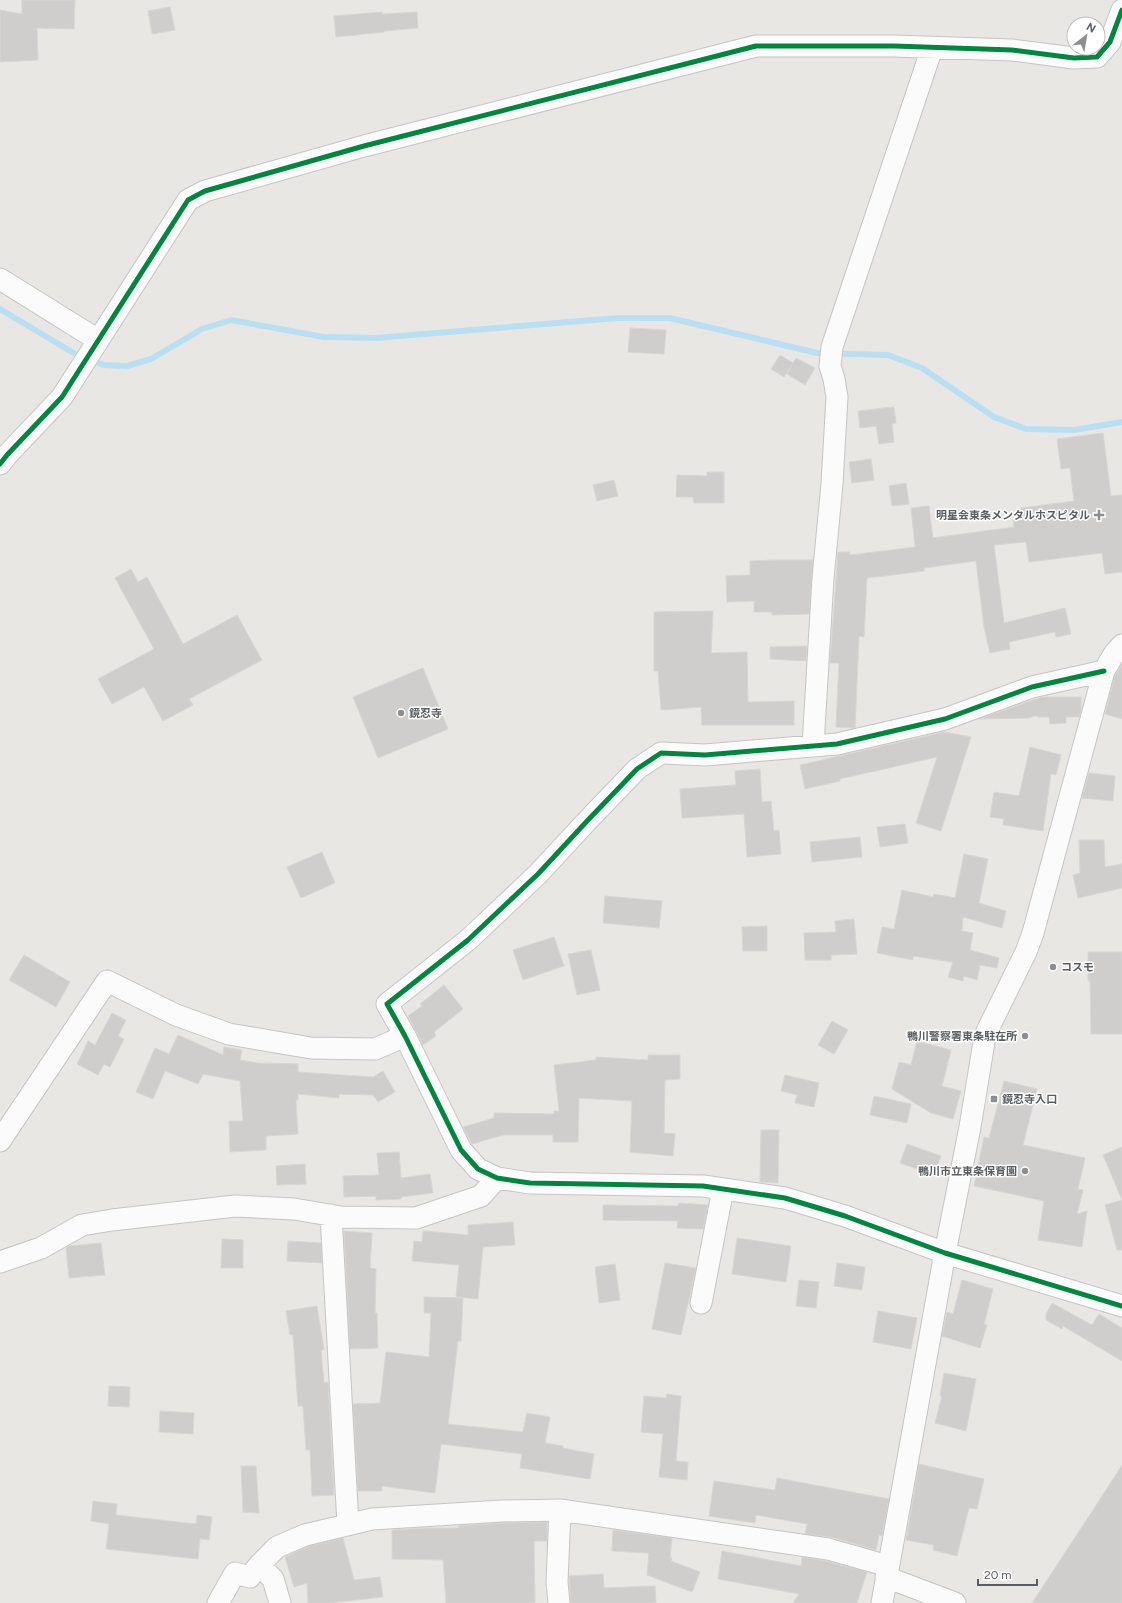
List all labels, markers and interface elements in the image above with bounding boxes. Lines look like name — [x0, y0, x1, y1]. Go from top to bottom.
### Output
north arrow — [1066, 16, 1106, 56]
text: N — [1084, 20, 1098, 36]
place label: 明星会東条メンタルホスピタル — [936, 509, 1090, 522]
marker: 明星会東条メンタルホスピタル — [1093, 509, 1105, 521]
place label: 鏡忍寺 — [409, 707, 442, 720]
marker: 鏡忍寺 — [396, 708, 406, 718]
place label: コスモ — [1061, 961, 1094, 974]
marker: コスモ — [1048, 962, 1058, 972]
place label: 鴨川警察署東条駐在所 — [907, 1030, 1017, 1043]
marker: 鴨川警察署東条駐在所 — [1020, 1031, 1030, 1041]
place label: 鏡忍寺入口 — [1002, 1093, 1057, 1106]
marker: 鏡忍寺入口 — [989, 1094, 999, 1104]
place label: 鴨川市立東条保育園 — [918, 1165, 1017, 1178]
marker: 鴨川市立東条保育園 — [1020, 1166, 1030, 1176]
scale bar — [978, 1561, 1037, 1587]
text: 20 m — [984, 1568, 1012, 1582]

